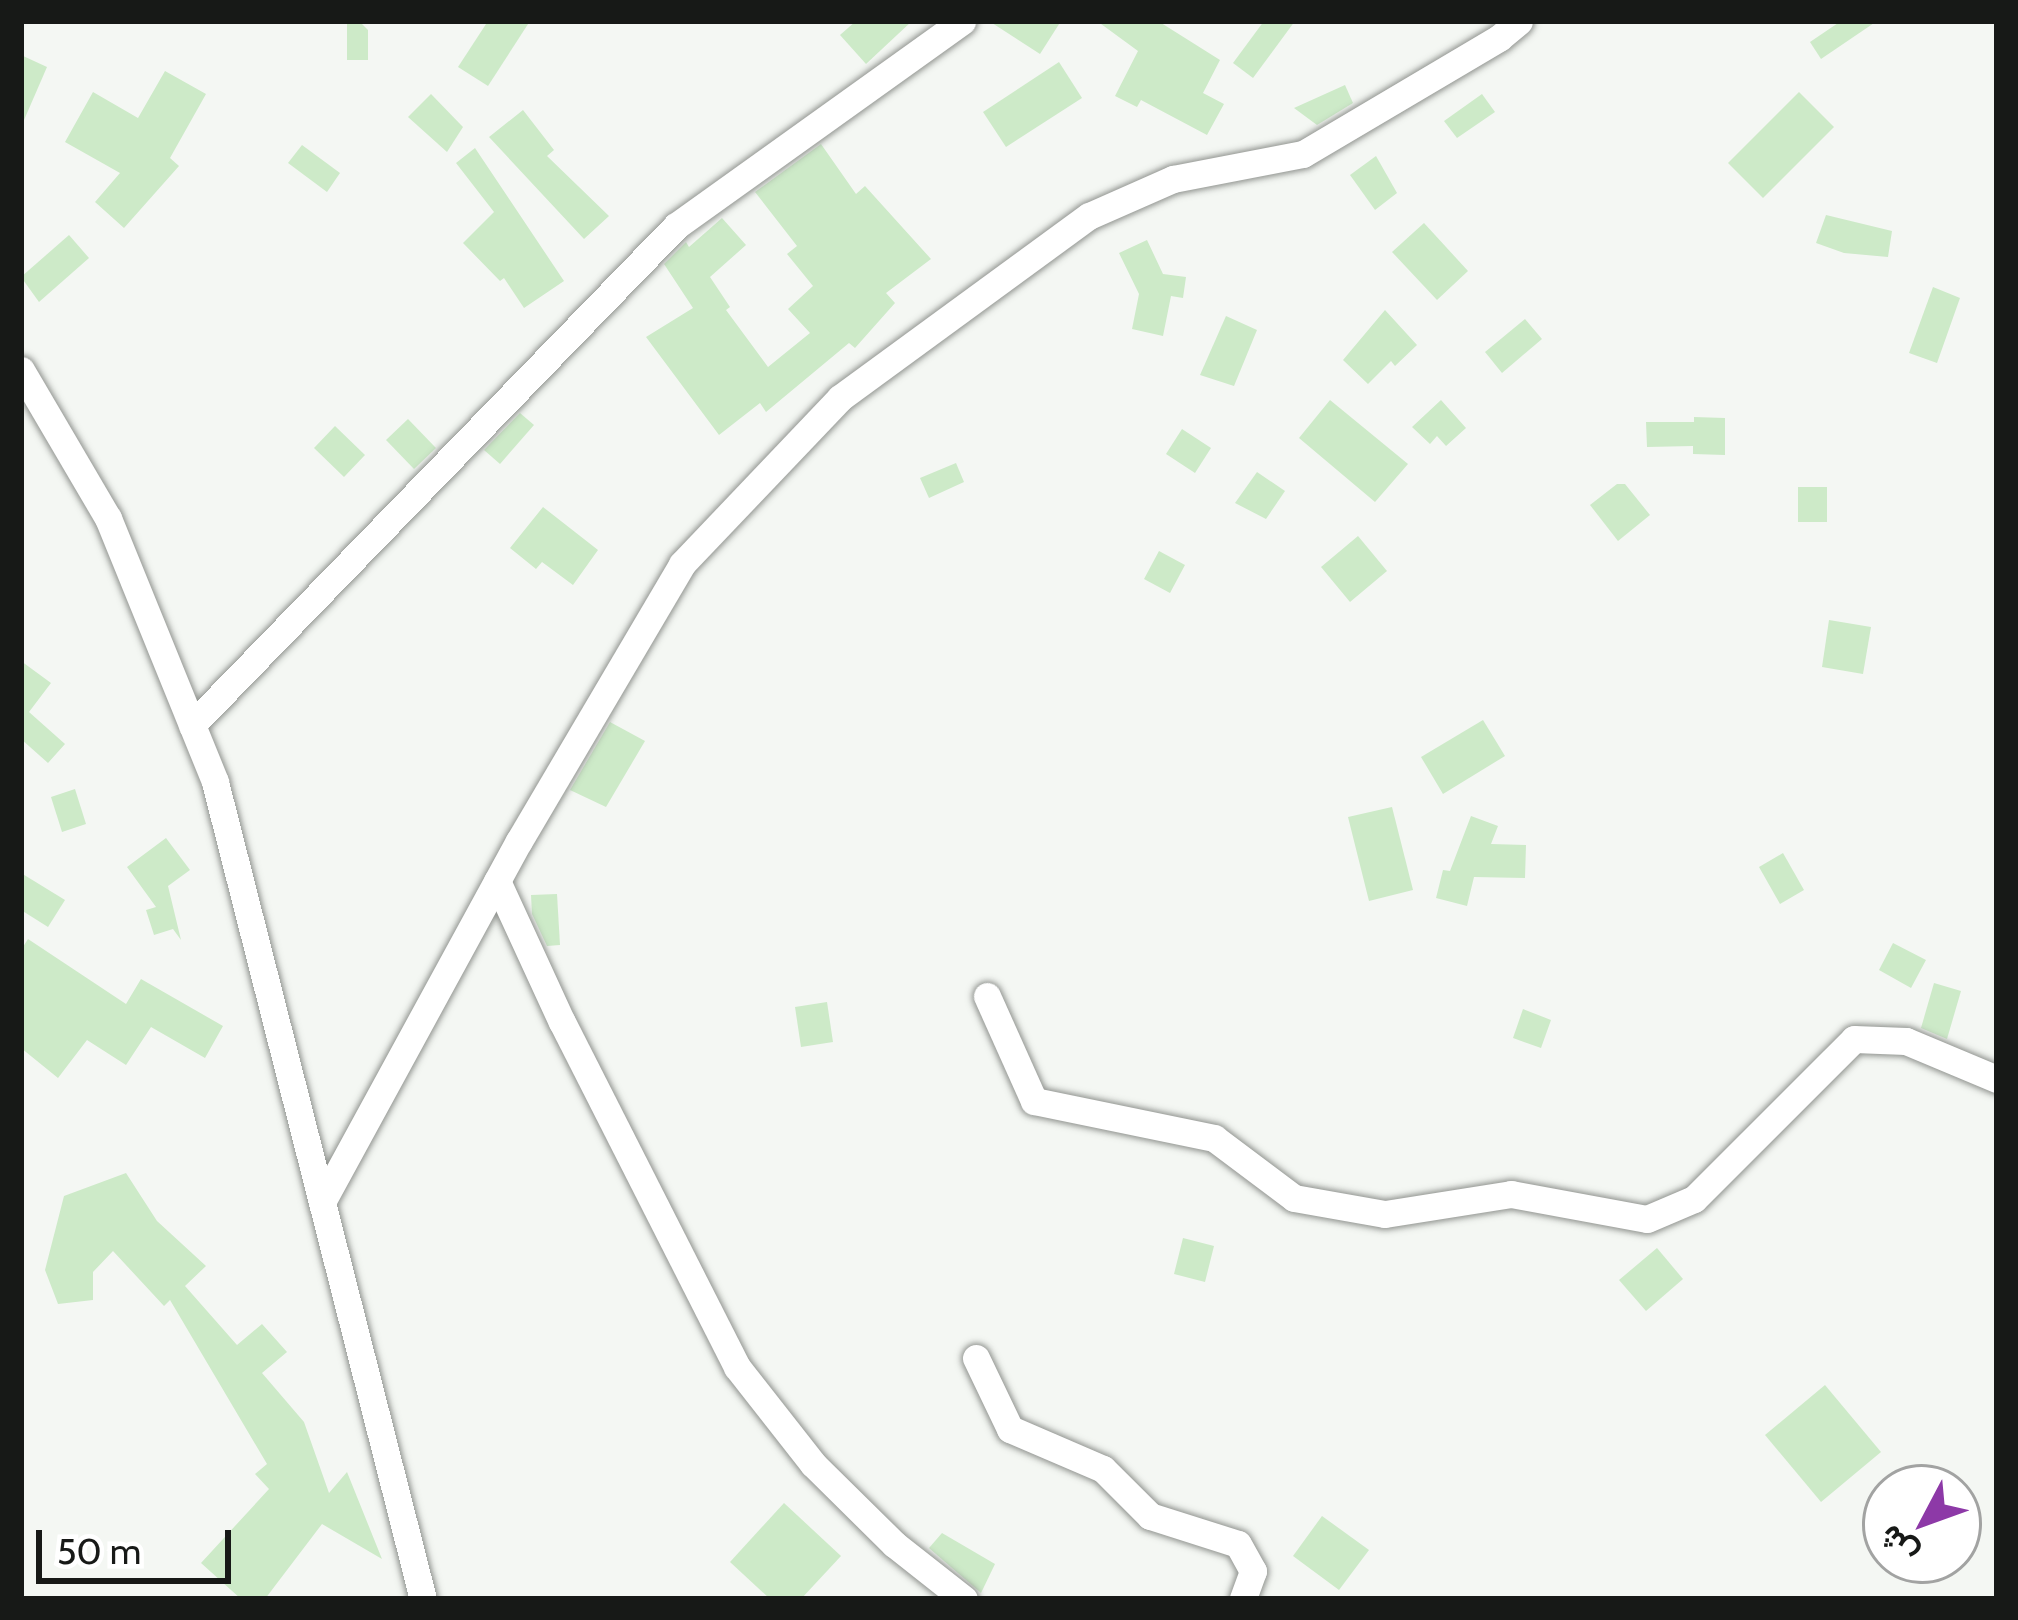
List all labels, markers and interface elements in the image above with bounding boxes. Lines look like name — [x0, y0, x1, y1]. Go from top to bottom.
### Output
north arrow — [1862, 1464, 1982, 1584]
scale bar — [42, 1506, 237, 1580]
text: ش — [1869, 1518, 1925, 1574]
text: 50 m — [57, 1529, 141, 1573]

